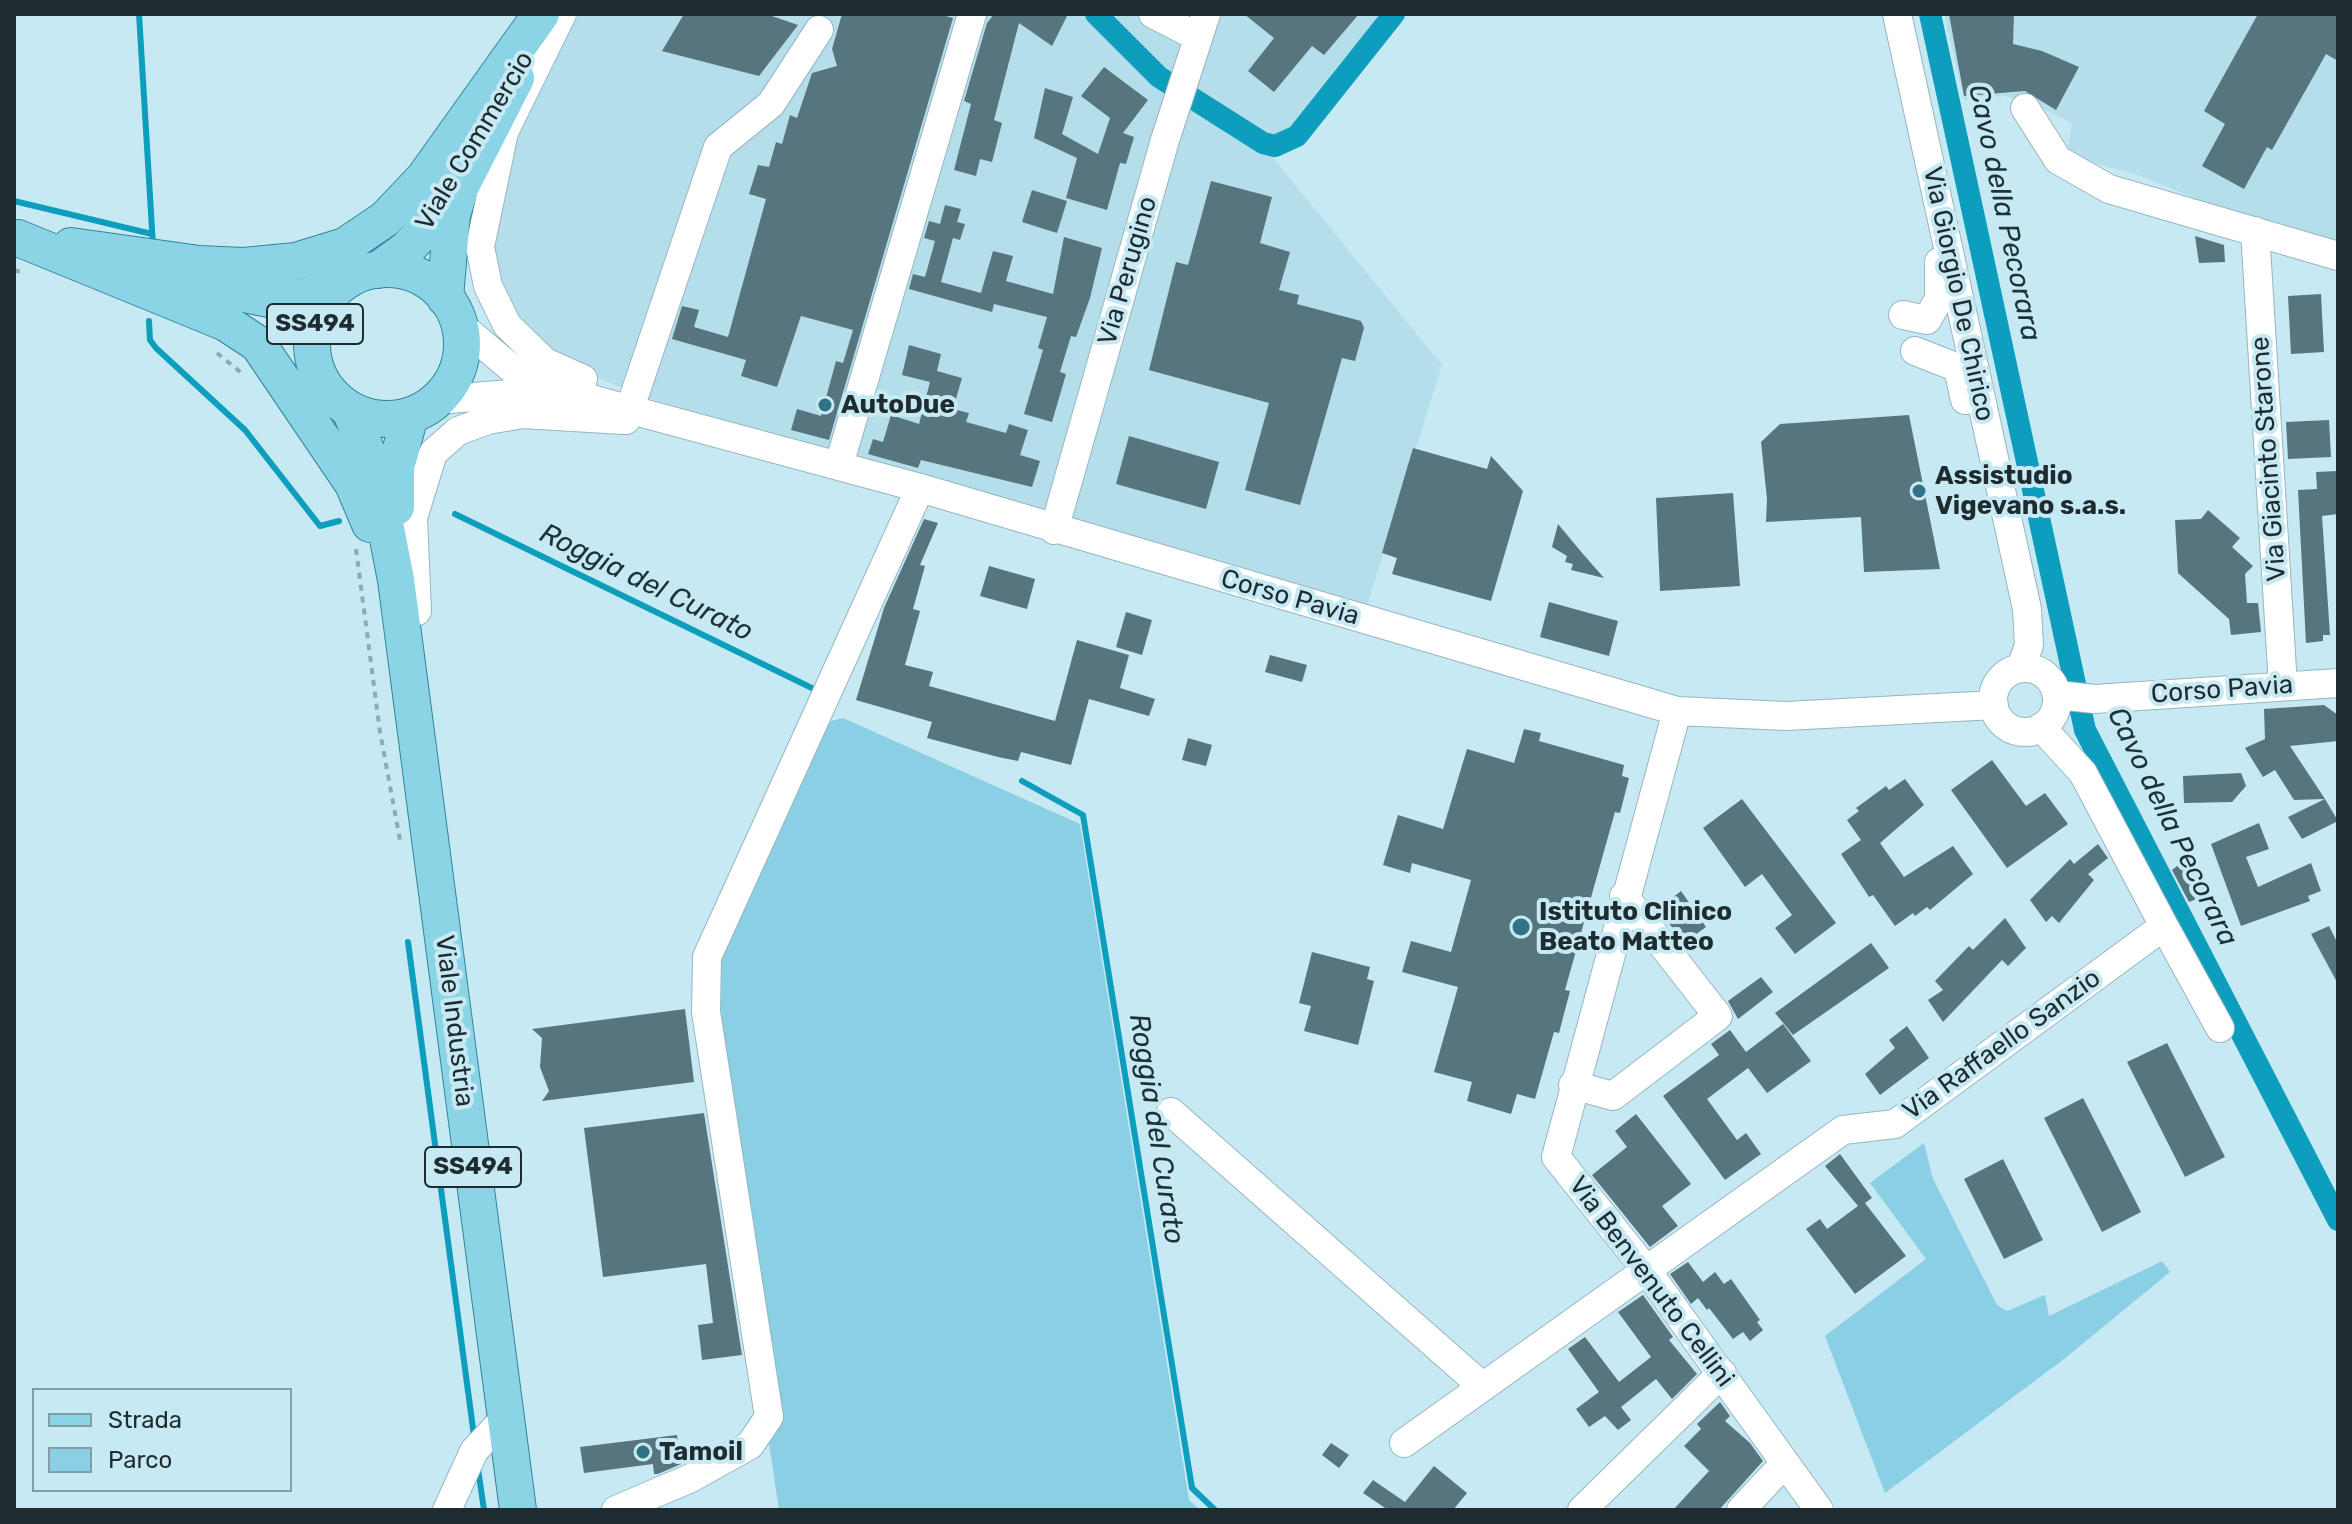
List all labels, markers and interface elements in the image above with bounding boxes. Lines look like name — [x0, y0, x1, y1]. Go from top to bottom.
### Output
street label: Viale Commercio — [409, 46, 541, 236]
water label: Cavo della Pecorara — [1960, 82, 2048, 344]
street label: Via Giorgio De Chirico — [1916, 164, 2000, 424]
street label: Via Perugino — [1092, 193, 1164, 349]
road number: SS494 — [267, 304, 363, 344]
street label: Via Giacinto Starone — [2245, 335, 2293, 583]
place label: AutoDue — [841, 389, 955, 421]
marker: AutoDue — [816, 396, 834, 414]
place label: Assistudio Vigevano s.a.s. — [1935, 460, 2126, 522]
marker: Assistudio Vigevano s.a.s. — [1910, 482, 1928, 500]
water label: Roggia del Curato — [534, 517, 758, 649]
street label: Corso Pavia — [1217, 563, 1363, 633]
street label: Corso Pavia — [2150, 669, 2294, 711]
water label: Cavo della Pecorara — [2100, 702, 2244, 952]
place label: Istituto Clinico Beato Matteo — [1539, 896, 1732, 958]
marker: Istituto Clinico Beato Matteo — [1510, 916, 1532, 938]
street label: Viale Industria — [428, 933, 480, 1109]
street label: Via Raffaello Sanzio — [1897, 963, 2107, 1127]
water label: Roggia del Curato — [1121, 1011, 1191, 1247]
road number: SS494 — [425, 1147, 521, 1187]
street label: Via Benvenuto Cellini — [1562, 1171, 1740, 1393]
legend — [32, 1388, 292, 1492]
text: Strada — [108, 1406, 182, 1434]
place label: Tamoil — [659, 1436, 743, 1468]
marker: Tamoil — [634, 1443, 652, 1461]
text: Parco — [108, 1446, 172, 1474]

